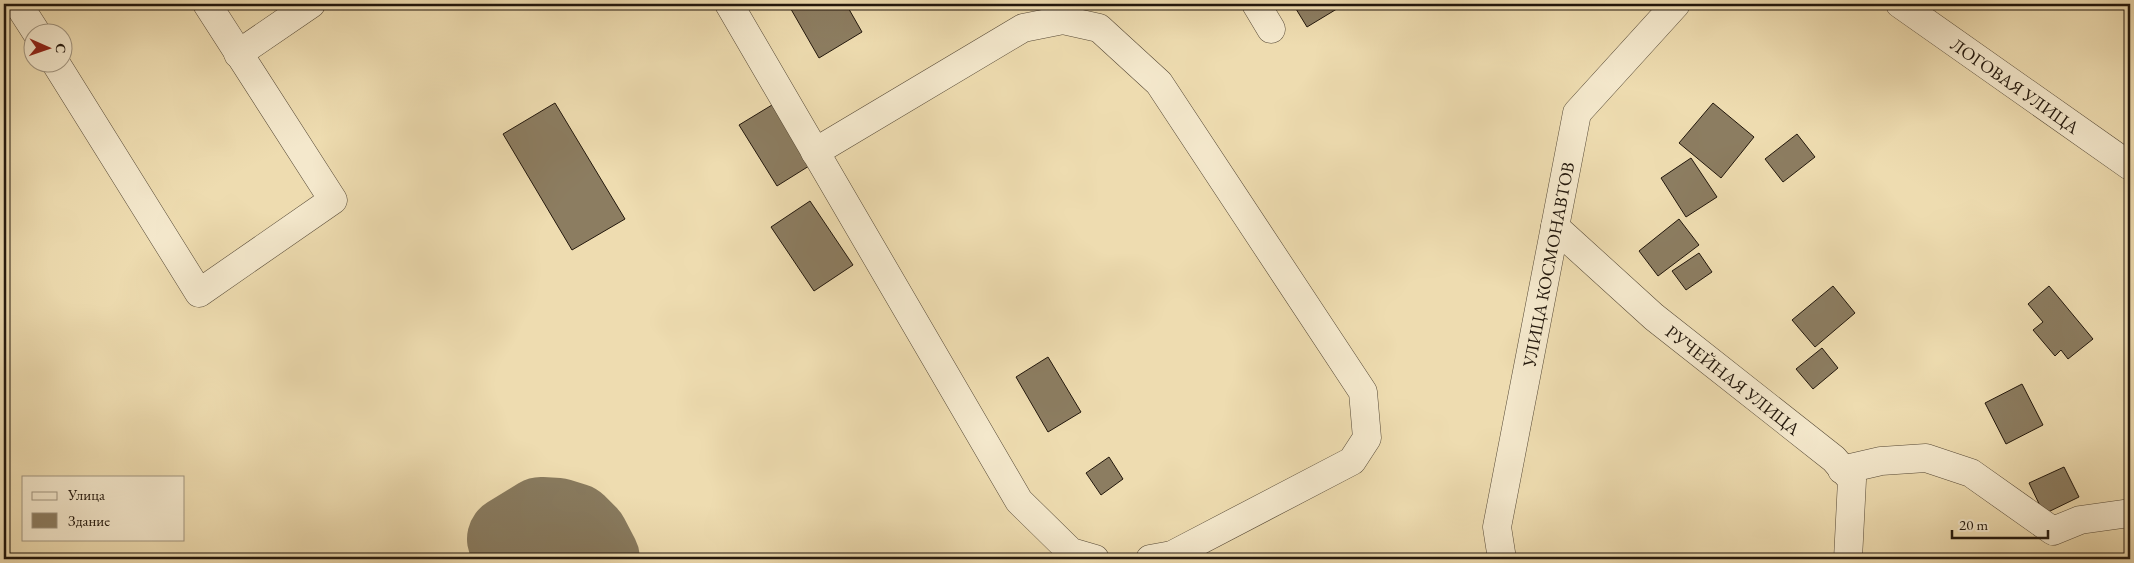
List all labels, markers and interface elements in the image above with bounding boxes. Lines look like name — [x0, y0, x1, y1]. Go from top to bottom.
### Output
north arrow — [22, 22, 72, 72]
street label: ЛОГОВАЯ УЛИЦА — [1947, 32, 2084, 139]
text: С — [52, 43, 70, 54]
street label: УЛИЦА КОСМОНАВТОВ — [1517, 160, 1579, 370]
street label: РУЧЕЙНАЯ УЛИЦА — [1662, 320, 1806, 440]
legend — [22, 476, 185, 540]
text: Улица — [67, 485, 105, 504]
scale bar — [1952, 508, 2048, 540]
text: Здание — [68, 511, 110, 530]
text: 20 m — [1959, 515, 1988, 534]

